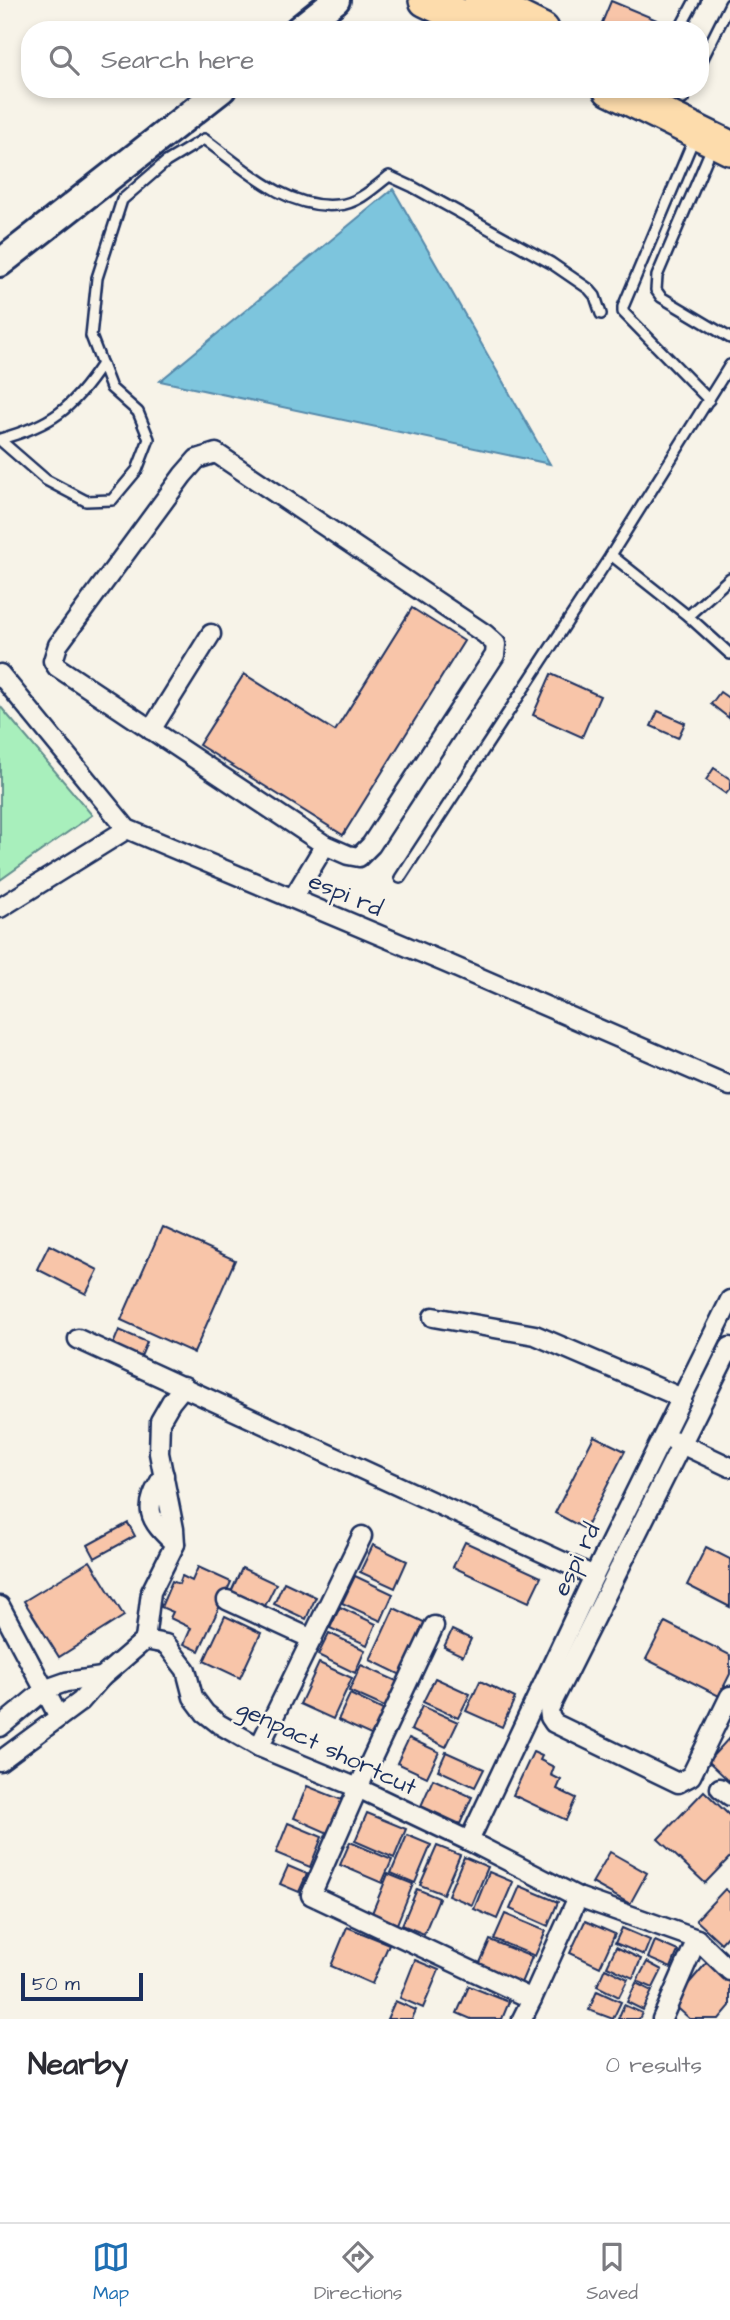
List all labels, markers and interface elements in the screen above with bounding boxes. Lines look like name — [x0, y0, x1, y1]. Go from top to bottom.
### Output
search box — [21, 21, 709, 98]
icon: search — [45, 41, 83, 79]
text: Search here — [101, 42, 254, 78]
street label: espi rd — [303, 864, 388, 926]
street label: espi rd — [545, 1517, 609, 1602]
street label: genpact shortcut — [231, 1691, 422, 1806]
scale bar — [21, 1970, 144, 2002]
text: 50 m — [32, 1971, 80, 1998]
text: Nearby — [28, 2044, 128, 2086]
text: 0 results — [605, 2049, 702, 2081]
tab: Map — [92, 2238, 130, 2307]
tab: Directions — [314, 2238, 402, 2307]
tab: Saved — [586, 2238, 638, 2307]

